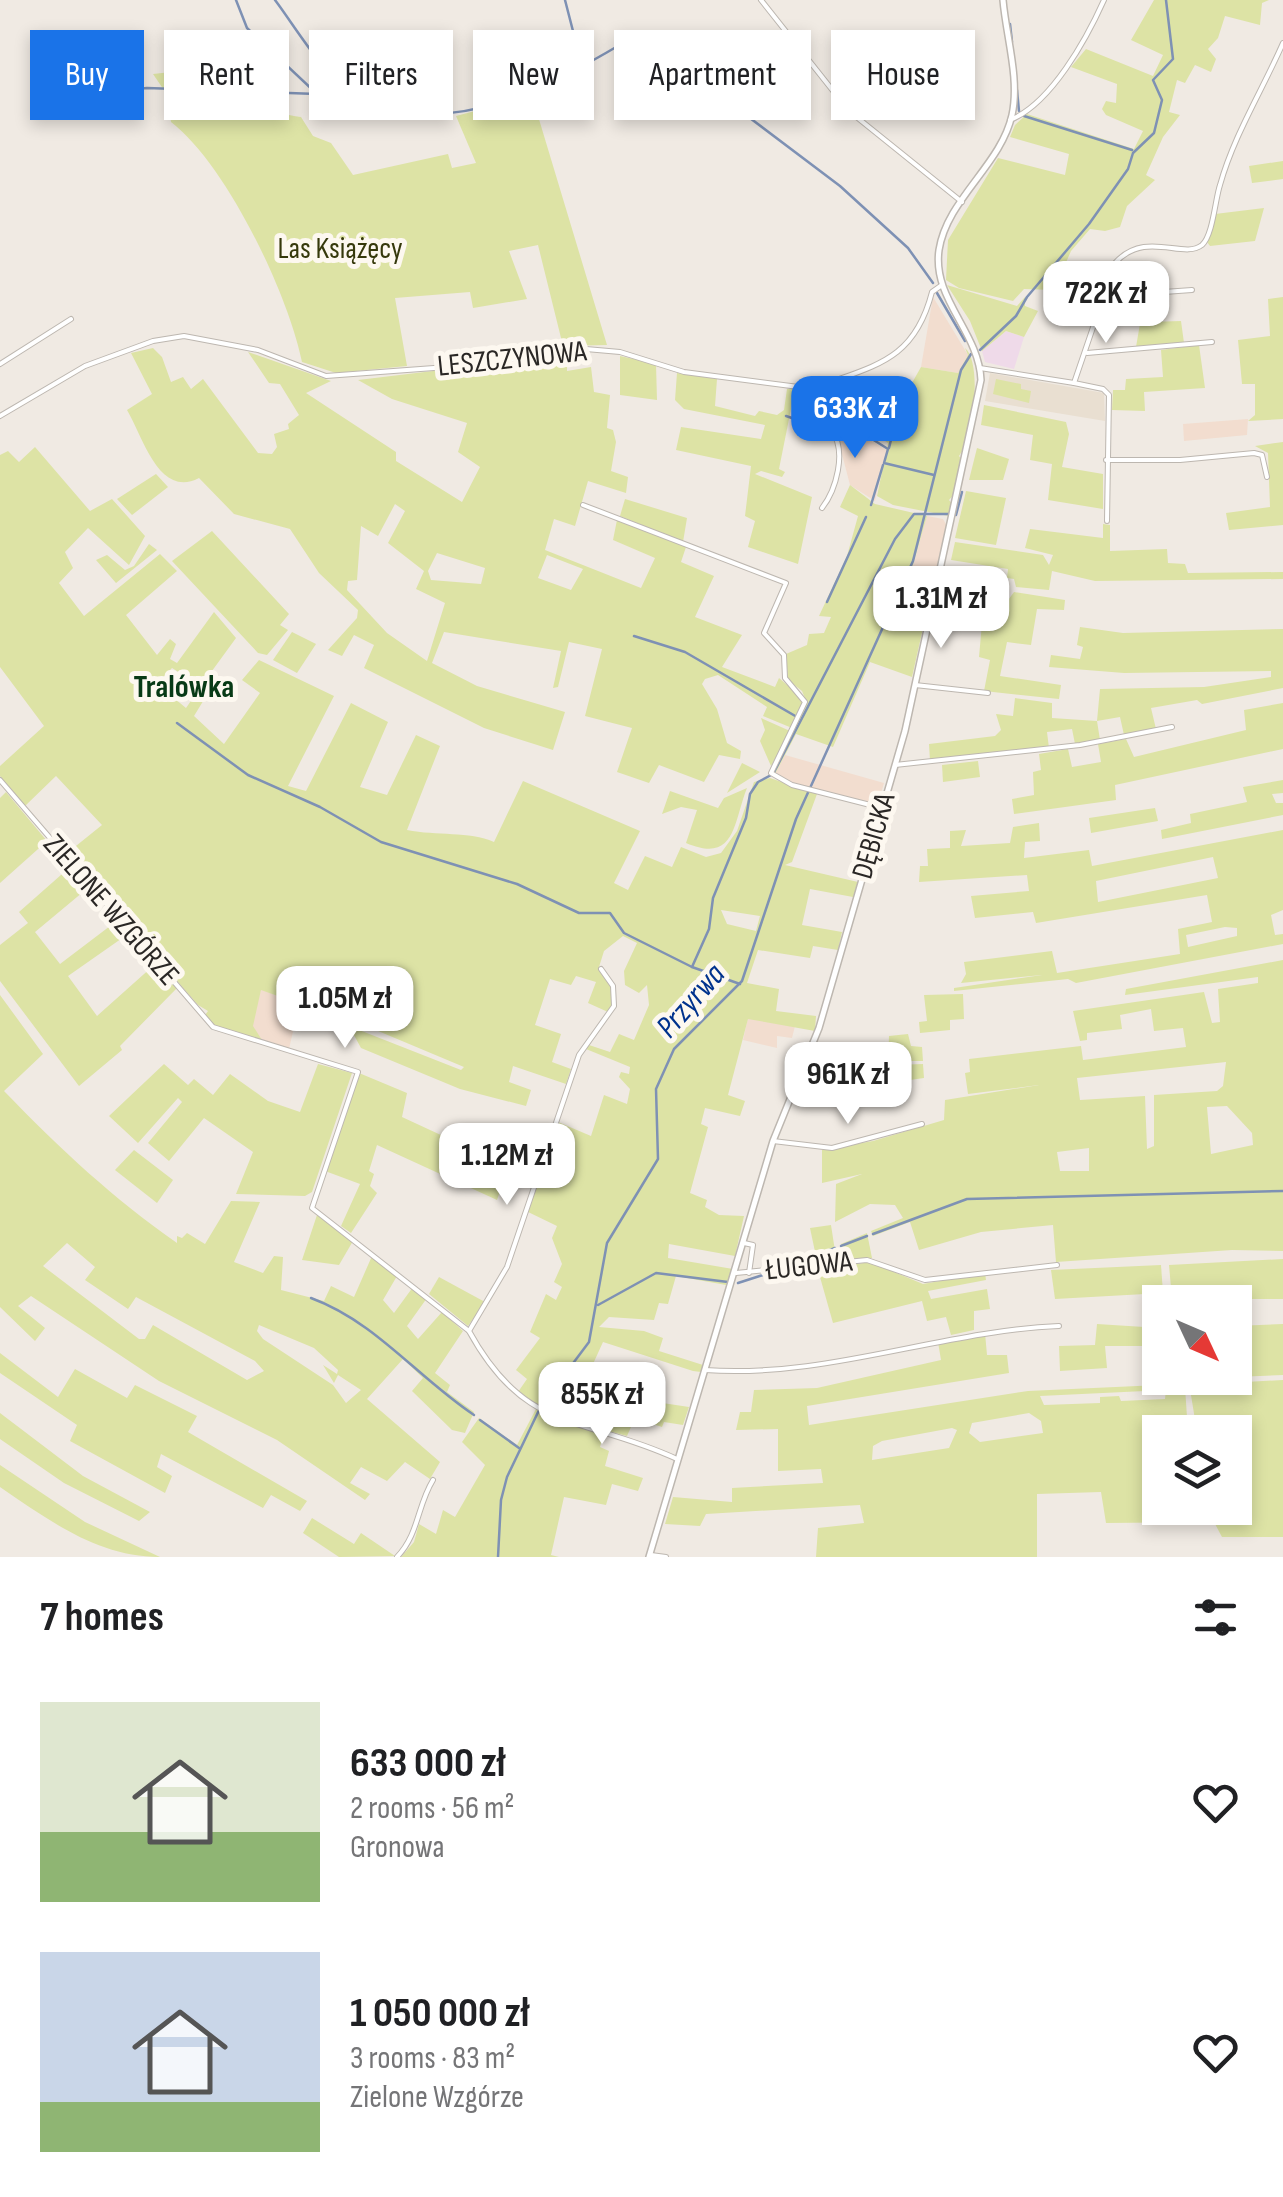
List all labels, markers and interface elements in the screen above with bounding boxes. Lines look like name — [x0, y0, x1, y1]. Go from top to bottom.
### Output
chip: Buy — [30, 30, 144, 120]
chip: Rent — [164, 30, 289, 120]
chip: Filters — [309, 30, 453, 120]
chip: New — [473, 30, 594, 120]
chip: Apartment — [614, 30, 811, 120]
chip: House — [831, 30, 975, 120]
park label: Las Książęcy — [277, 231, 403, 267]
pin: 722K zł — [1014, 261, 1198, 346]
text: 722K zł — [1065, 274, 1147, 313]
street label: LESZCZYNOWA — [436, 333, 588, 385]
pin: 633K zł — [763, 376, 947, 461]
text: 633K zł — [813, 389, 897, 428]
pin: 1.31M zł — [838, 566, 1044, 651]
text: 1.31M zł — [895, 579, 987, 618]
district label: Tralówka — [134, 668, 234, 707]
street label: DĘBICKA — [845, 789, 903, 883]
street label: ZIELONE WZGÓRZE — [36, 827, 186, 993]
water label: Przyrwa — [648, 956, 734, 1046]
pin: 1.05M zł — [242, 966, 448, 1051]
text: 1.05M zł — [298, 979, 392, 1018]
pin: 961K zł — [756, 1042, 940, 1127]
text: 961K zł — [807, 1055, 889, 1094]
pin: 1.12M zł — [404, 1123, 610, 1208]
text: 1.12M zł — [461, 1136, 553, 1175]
street label: ŁUGOWA — [763, 1244, 854, 1289]
north arrow — [1142, 1285, 1252, 1395]
map controls — [1142, 1285, 1252, 1525]
pin: 855K zł — [510, 1362, 694, 1447]
text: 855K zł — [561, 1375, 643, 1414]
button: layers — [1142, 1415, 1252, 1525]
icon: filters — [1188, 1590, 1243, 1645]
text: 7 homes — [40, 1592, 164, 1643]
text: 633 000 zł — [350, 1738, 505, 1789]
icon: home — [120, 1742, 240, 1862]
icon: heart — [1188, 1775, 1243, 1830]
text: 2 rooms · 56 m² — [350, 1789, 515, 1828]
text: Gronowa — [350, 1828, 445, 1867]
text: 1 050 000 zł — [350, 1988, 529, 2039]
icon: home — [120, 1992, 240, 2112]
icon: heart — [1188, 2025, 1243, 2080]
text: 3 rooms · 83 m² — [350, 2039, 515, 2078]
text: Zielone Wzgórze — [350, 2078, 524, 2117]

